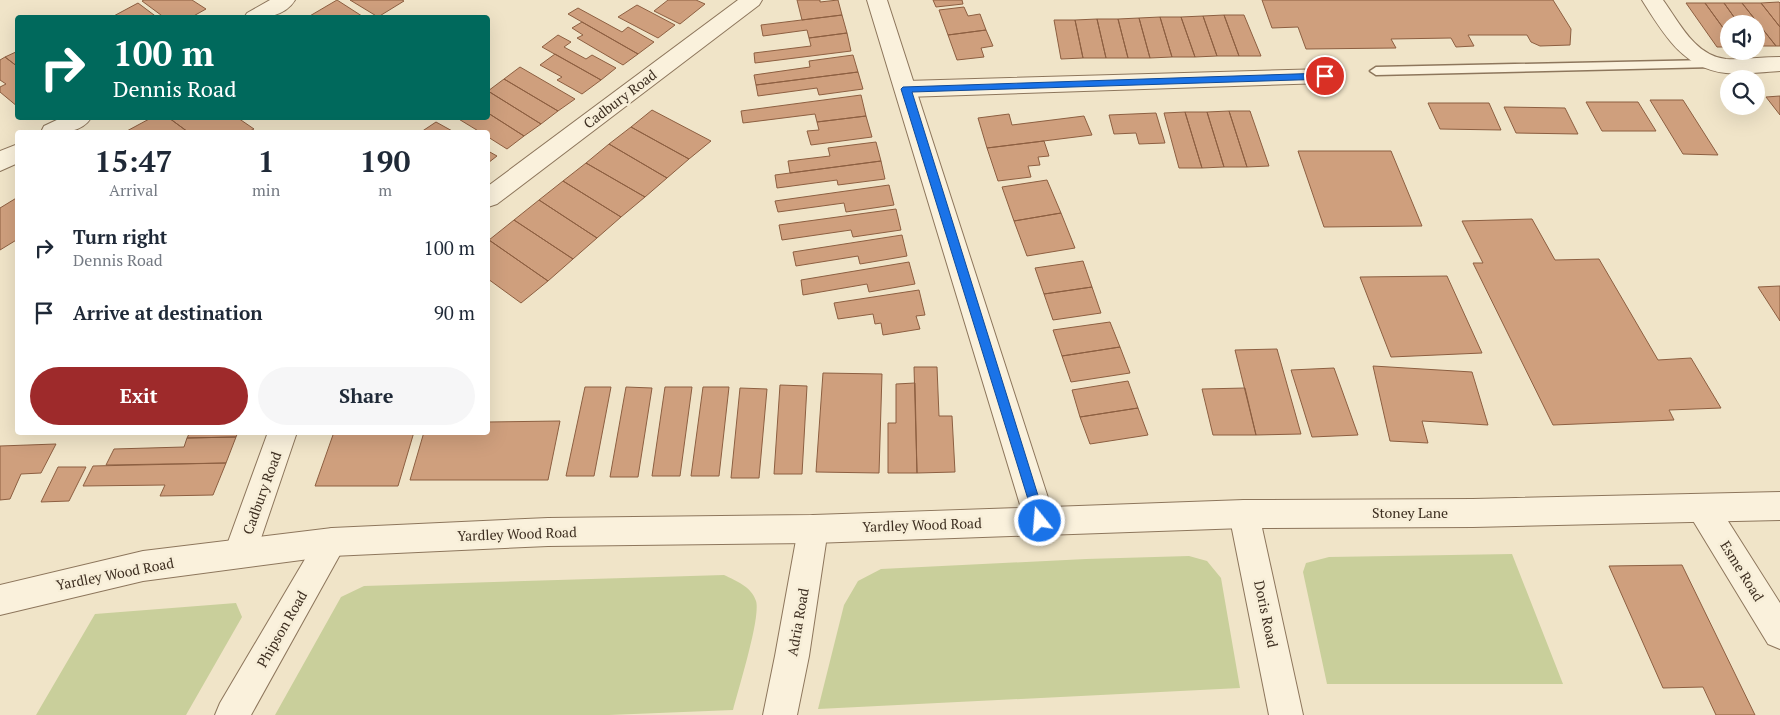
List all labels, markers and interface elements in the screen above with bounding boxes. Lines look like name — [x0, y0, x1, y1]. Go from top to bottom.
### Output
map controls — [1720, 15, 1765, 115]
button: sound — [1720, 15, 1765, 60]
text: 100 m — [113, 30, 214, 76]
icon: right — [30, 35, 95, 100]
pin — [1304, 55, 1346, 97]
icon: arrive — [1311, 62, 1339, 90]
street label: Cadbury Road — [579, 65, 660, 132]
button: search — [1720, 70, 1765, 115]
text: Dennis Road — [113, 74, 236, 103]
text: 15:47 — [94, 141, 173, 181]
text: 1 — [258, 141, 275, 181]
text: 190 — [360, 141, 411, 181]
text: Arrival — [109, 179, 158, 201]
text: min — [252, 179, 280, 201]
text: m — [378, 179, 392, 201]
text: Turn right — [73, 224, 167, 249]
icon: right — [30, 234, 58, 262]
text: 100 m — [424, 235, 475, 260]
text: Dennis Road — [73, 249, 163, 271]
icon: arrive — [30, 299, 58, 327]
text: Arrive at destination — [73, 300, 262, 325]
text: 90 m — [434, 300, 475, 325]
button: Exit — [30, 367, 248, 425]
button: Share — [258, 367, 475, 425]
street label: Cadbury Road — [238, 449, 285, 537]
position arrow — [1013, 494, 1065, 546]
street label: Stoney Lane — [1372, 503, 1448, 522]
street label: Yardley Wood Road — [862, 513, 982, 536]
street label: Yardley Wood Road — [457, 522, 577, 545]
street label: Esme Road — [1716, 537, 1769, 605]
street label: Yardley Wood Road — [54, 553, 176, 594]
street label: Doris Road — [1250, 579, 1283, 649]
street label: Adria Road — [782, 586, 813, 657]
street label: Phipson Road — [252, 587, 311, 671]

